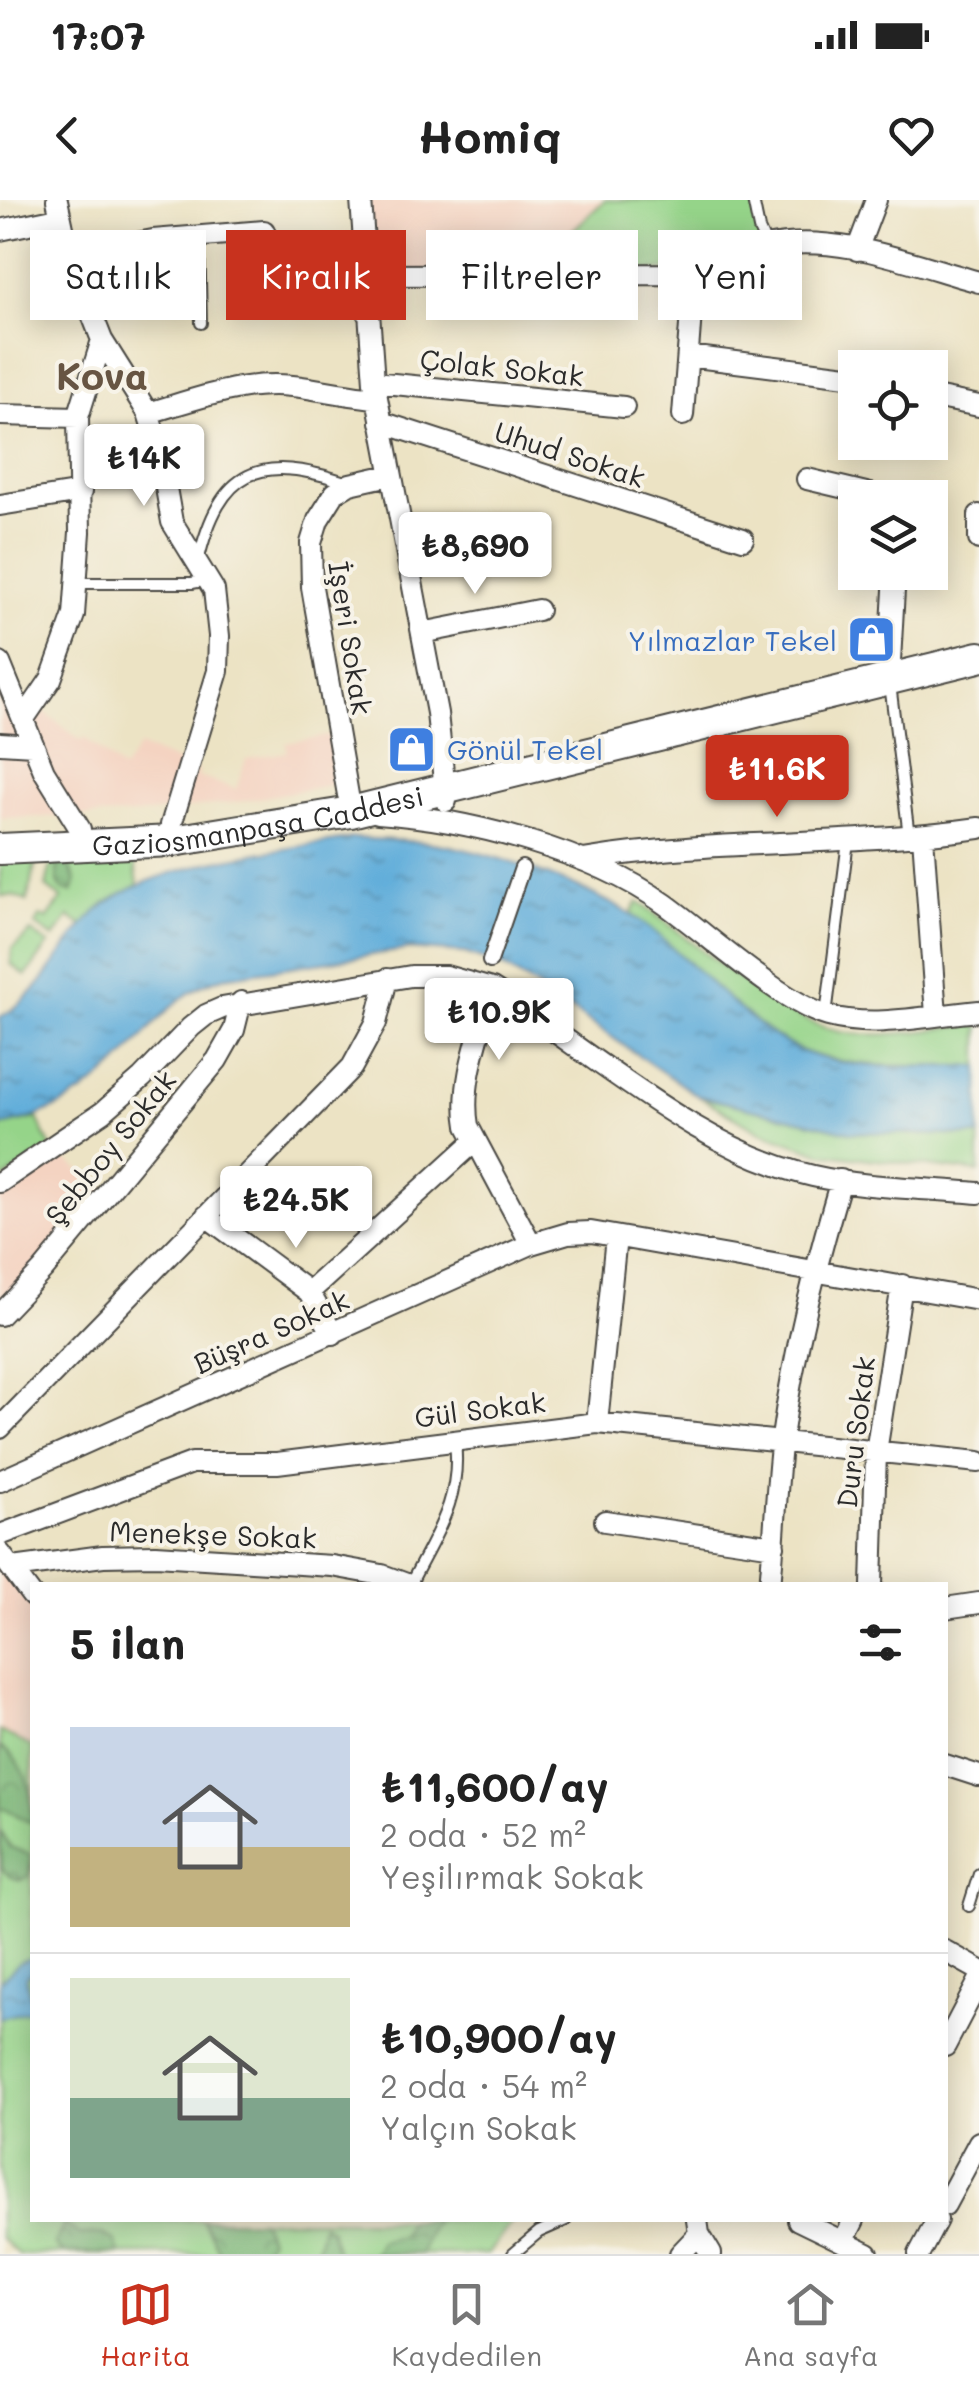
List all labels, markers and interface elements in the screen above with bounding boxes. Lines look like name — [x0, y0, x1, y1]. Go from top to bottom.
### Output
text: 17:07 — [50, 10, 146, 60]
text: Homiq — [418, 106, 561, 164]
icon: back — [40, 108, 95, 163]
icon: heart — [884, 108, 939, 163]
chip: Satılık — [30, 230, 206, 320]
chip: Kiralık — [226, 230, 406, 320]
chip: Filtreler — [426, 230, 638, 320]
chip: Yeni — [658, 230, 802, 320]
street label: Çolak Sokak — [418, 341, 586, 393]
district label: Kova — [56, 350, 148, 400]
map controls — [838, 350, 948, 590]
button: locate — [838, 350, 948, 460]
street label: Uhud Sokak — [490, 413, 650, 495]
pin: ₺14K — [85, 424, 203, 509]
text: ₺14K — [106, 435, 182, 477]
button: layers — [838, 480, 948, 590]
pin: ₺8,690 — [394, 512, 556, 597]
text: ₺8,690 — [421, 523, 529, 565]
street label: İşeri Sokak — [321, 559, 381, 717]
shop icon: Yılmazlar Tekel — [846, 614, 898, 666]
place label: Yılmazlar Tekel — [628, 622, 837, 658]
shop icon: Gönül Tekel — [386, 723, 438, 775]
place label: Gönül Tekel — [447, 731, 603, 767]
pin: ₺11.6K — [696, 735, 858, 820]
text: ₺11.6K — [728, 746, 826, 788]
street label: Gaziosmanpaşa Caddesi — [91, 777, 427, 863]
pin: ₺10.9K — [418, 978, 580, 1063]
text: ₺10.9K — [447, 989, 551, 1031]
street label: Şebboy Sokak — [37, 1062, 183, 1232]
pin: ₺24.5K — [215, 1166, 377, 1251]
text: ₺24.5K — [242, 1177, 350, 1219]
street label: Büşra Sokak — [188, 1281, 354, 1381]
street label: Duru Sokak — [828, 1354, 882, 1510]
street label: Gül Sokak — [412, 1383, 548, 1435]
street label: Menekşe Sokak — [109, 1512, 317, 1556]
text: 5 ilan — [70, 1615, 185, 1670]
icon: filters — [853, 1615, 908, 1670]
text: ₺11,600/ay — [380, 1758, 609, 1813]
icon: home — [150, 1767, 270, 1887]
text: 2 oda · 52 m² — [380, 1813, 586, 1855]
text: Yeşilırmak Sokak — [380, 1855, 644, 1897]
text: ₺10,900/ay — [380, 2009, 617, 2064]
icon: home — [150, 2018, 270, 2138]
text: 2 oda · 54 m² — [380, 2064, 587, 2106]
text: Yalçın Sokak — [380, 2106, 577, 2148]
tab: Harita — [101, 2277, 190, 2373]
tab: Kaydedilen — [392, 2277, 542, 2373]
tab: Ana sayfa — [743, 2277, 878, 2373]

